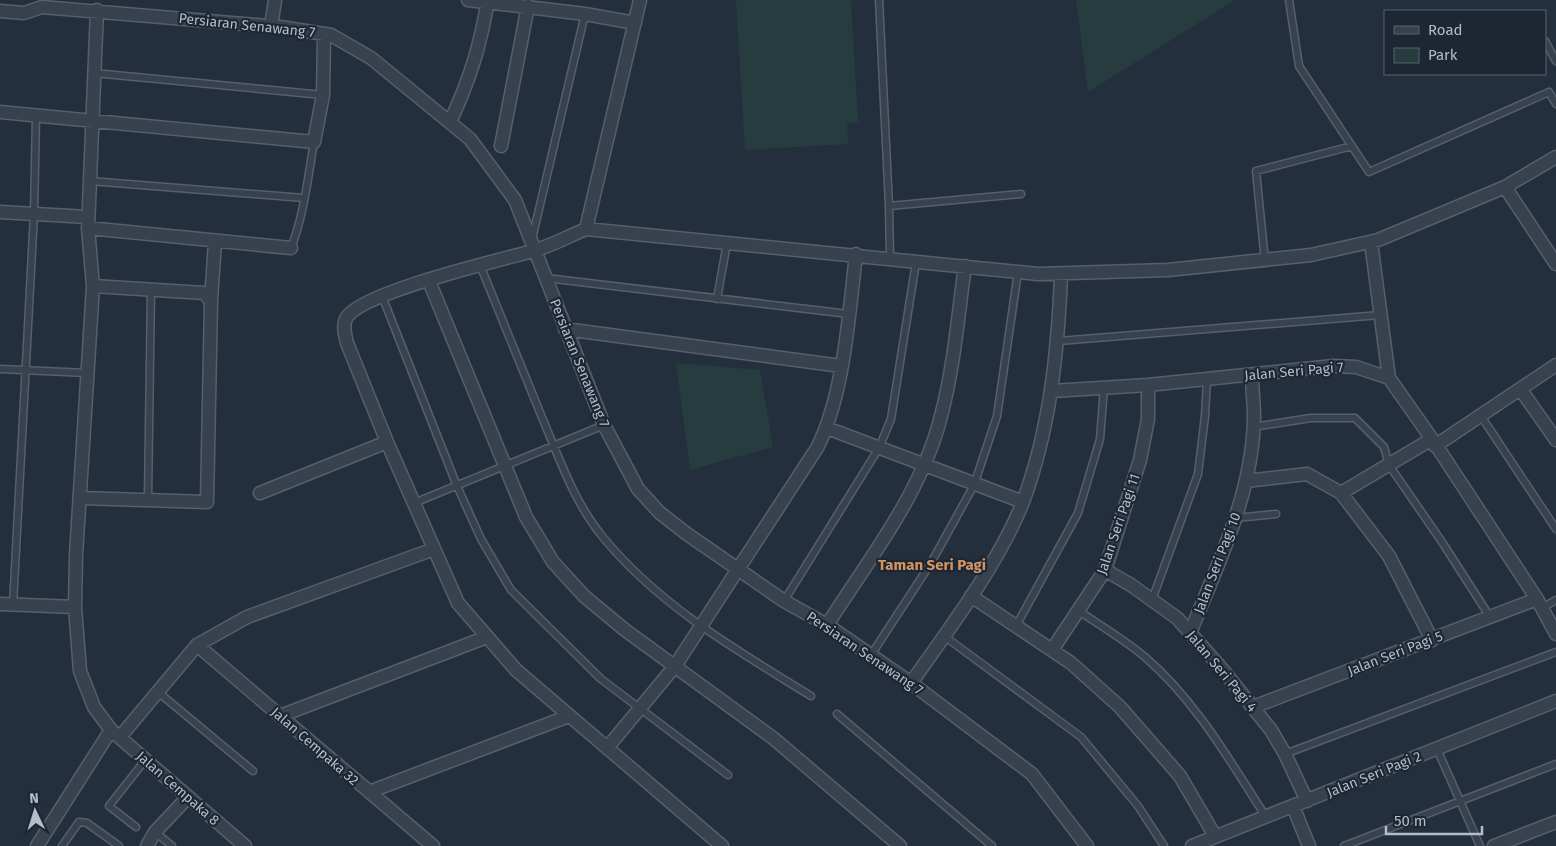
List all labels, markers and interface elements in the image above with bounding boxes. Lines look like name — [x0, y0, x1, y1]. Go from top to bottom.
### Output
street label: Persiaran Senawang 7 — [178, 10, 316, 41]
legend — [1384, 10, 1546, 75]
text: Road — [1428, 21, 1463, 39]
text: Park — [1428, 46, 1458, 64]
street label: Persiaran Senawang 7 — [546, 296, 613, 430]
street label: Jalan Seri Pagi 7 — [1244, 359, 1344, 384]
street label: Jalan Seri Pagi 11 — [1093, 472, 1144, 577]
street label: Jalan Seri Pagi 10 — [1190, 510, 1245, 616]
district label: Taman Seri Pagi — [878, 556, 986, 574]
street label: Persiaran Senawang 7 — [803, 608, 926, 699]
street label: Jalan Seri Pagi 4 — [1183, 627, 1261, 716]
street label: Jalan Seri Pagi 5 — [1345, 628, 1445, 679]
street label: Jalan Cempaka 32 — [267, 704, 362, 789]
street label: Jalan Cempaka 8 — [133, 748, 223, 829]
street label: Jalan Seri Pagi 2 — [1324, 748, 1424, 801]
north arrow — [10, 786, 60, 836]
text: N — [29, 790, 39, 807]
scale bar — [1386, 804, 1482, 836]
text: 50 m — [1394, 812, 1427, 830]

